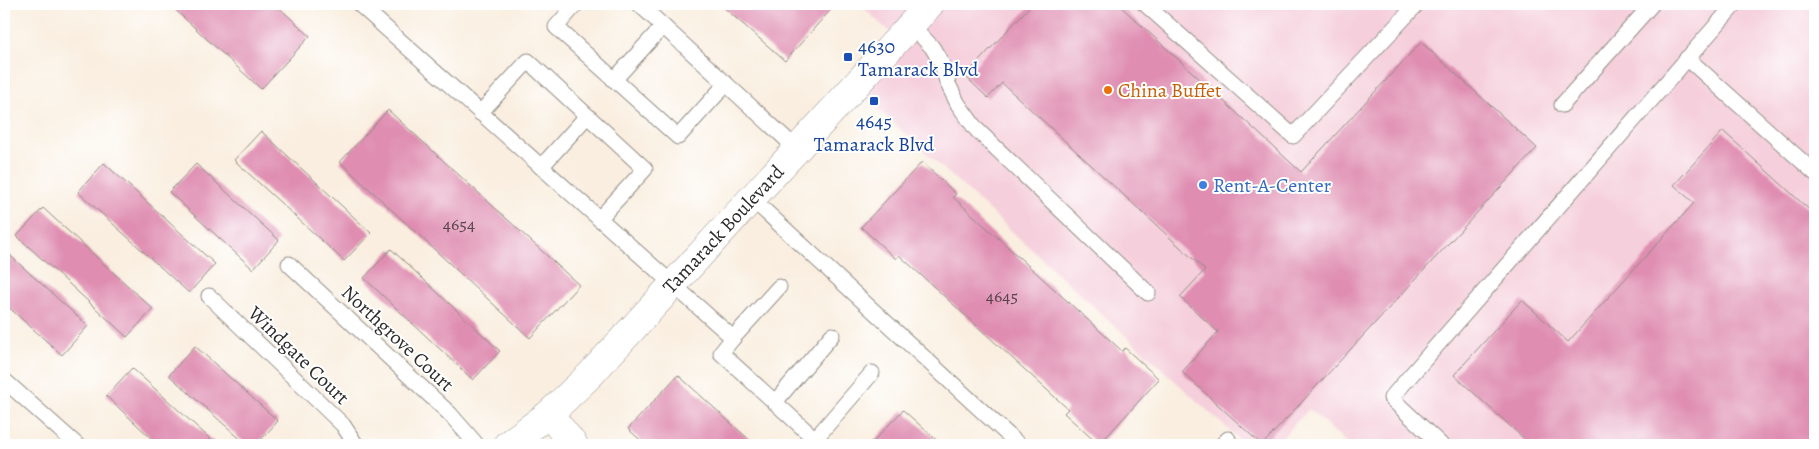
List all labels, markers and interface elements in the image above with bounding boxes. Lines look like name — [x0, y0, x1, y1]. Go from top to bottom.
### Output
place label: 4630 Tamarack Blvd — [858, 33, 979, 83]
marker: 4630 Tamarack Blvd — [842, 51, 854, 63]
place label: China Buffet — [1118, 77, 1222, 104]
marker: China Buffet — [1102, 84, 1114, 96]
marker: 4645 Tamarack Blvd — [868, 95, 880, 107]
place label: 4645 Tamarack Blvd — [814, 108, 935, 158]
street label: Tamarack Boulevard — [657, 159, 790, 300]
place label: Rent-A-Center — [1213, 172, 1332, 199]
marker: Rent-A-Center — [1197, 179, 1209, 191]
house number: 4654 — [443, 212, 475, 236]
street label: Northgrove Court — [336, 279, 460, 398]
house number: 4645 — [986, 284, 1018, 308]
street label: Windgate Court — [241, 299, 355, 411]

